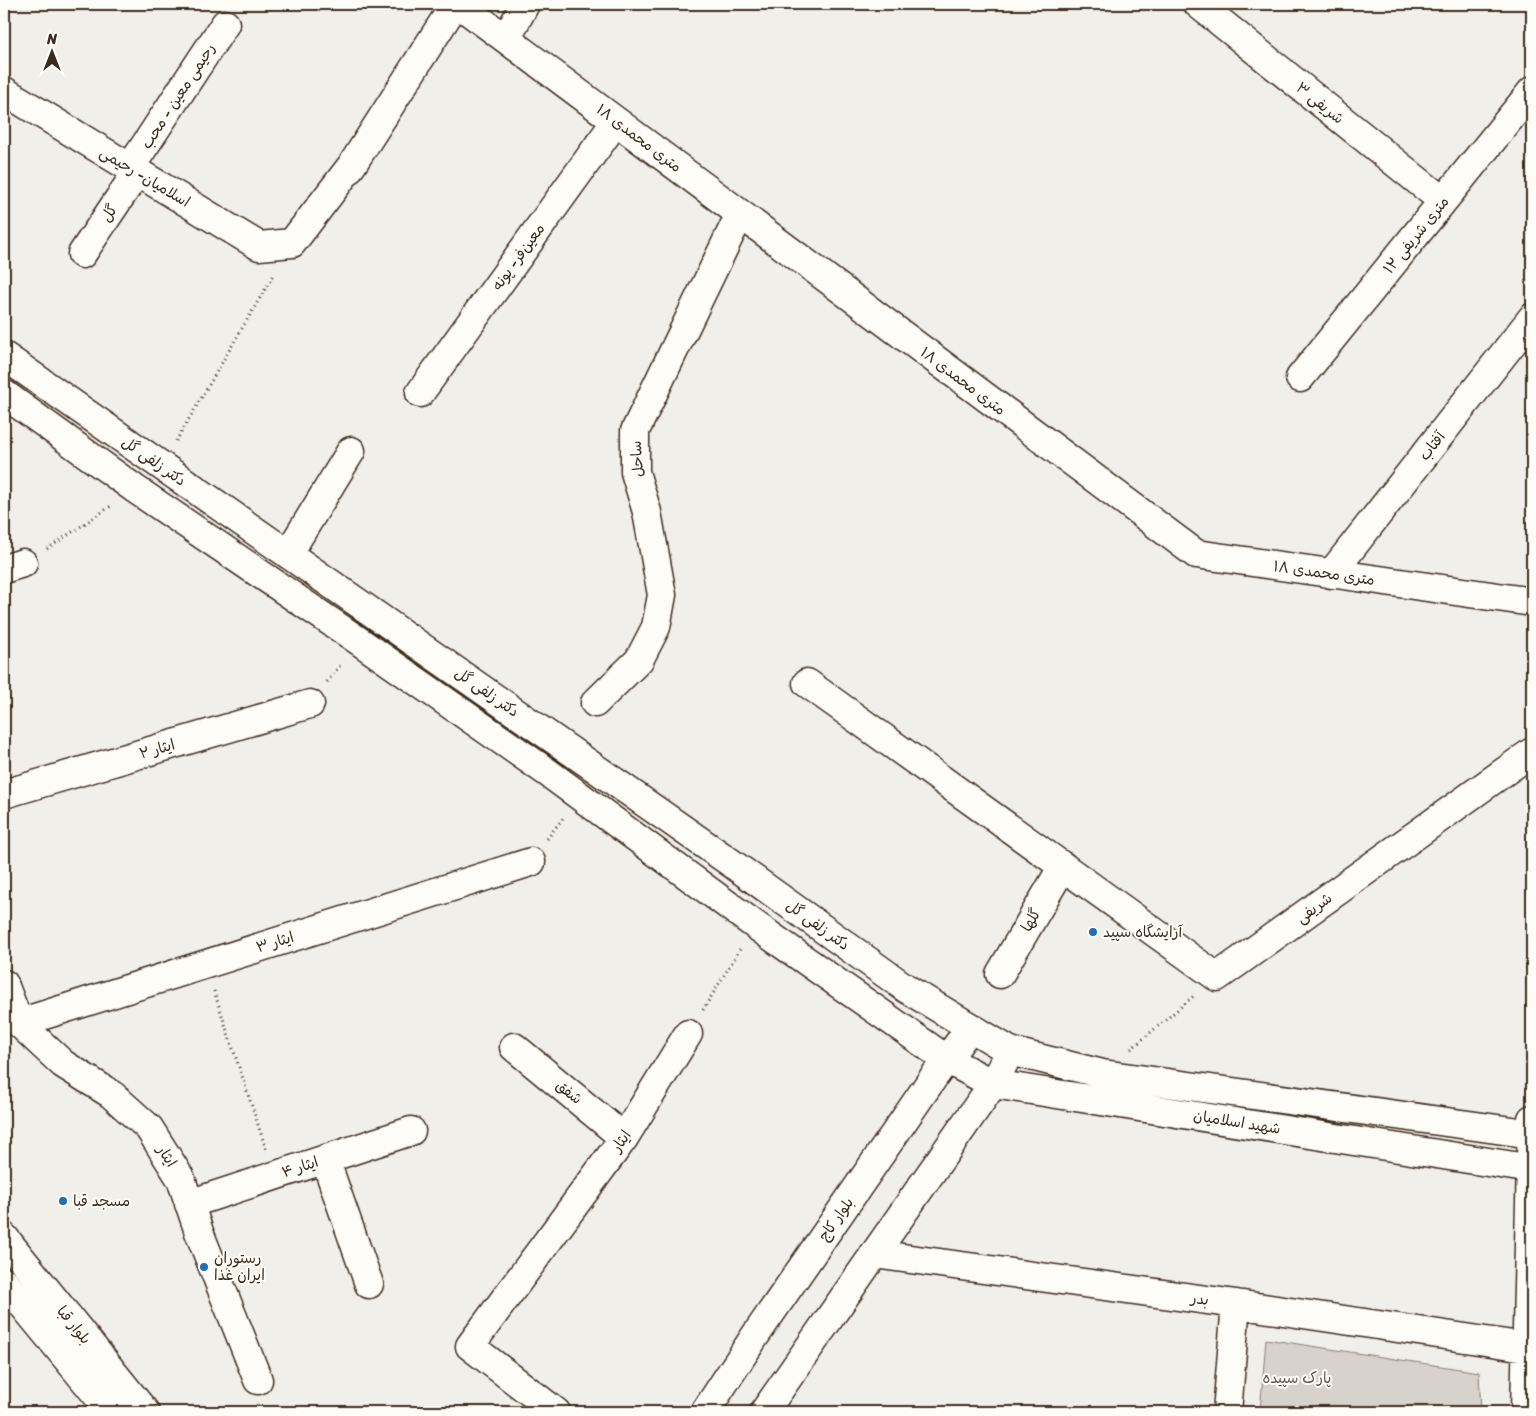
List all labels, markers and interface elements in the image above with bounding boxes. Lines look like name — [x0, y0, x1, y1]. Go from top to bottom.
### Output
text: N — [46, 27, 57, 52]
north arrow — [28, 28, 78, 78]
street label: رحیمی معین - محب — [134, 38, 222, 154]
street label: شریفی ۳ — [1290, 75, 1350, 131]
street label: ۱۸ متری محمدی — [590, 97, 688, 179]
street label: اسلامیان- رحیمی — [95, 140, 195, 214]
street label: ۱۲ متری شریفی — [1376, 190, 1456, 280]
street label: گل — [93, 199, 125, 227]
street label: معین‌فر- پونه — [484, 218, 552, 296]
street label: ۱۸ متری محمدی — [914, 340, 1012, 422]
street label: آفتاب — [1412, 424, 1453, 466]
street label: دکتر زلفی گل — [116, 429, 192, 493]
street label: ساحل — [623, 440, 651, 478]
street label: ۱۸ متری محمدی — [1272, 553, 1376, 593]
street label: دکتر زلفی گل — [449, 660, 525, 724]
street label: ایثار ۲ — [136, 731, 178, 767]
street label: شریفی — [1290, 886, 1338, 930]
street label: دکتر زلفی گل — [780, 893, 856, 957]
street label: گلها — [1014, 903, 1048, 937]
place label: آرایشگاه سپید — [1103, 919, 1183, 945]
street label: ایثار ۳ — [253, 924, 297, 960]
marker: آرایشگاه سپید — [1087, 926, 1099, 938]
street label: شفق — [550, 1073, 588, 1111]
street label: شهید اسلامیان — [1192, 1102, 1282, 1142]
street label: ایثار — [603, 1124, 638, 1158]
street label: ایثار — [150, 1139, 184, 1172]
street label: ایثار ۴ — [278, 1149, 322, 1185]
place label: مسجد قبا — [73, 1188, 130, 1214]
street label: بلوار کاج — [811, 1191, 861, 1247]
marker: مسجد قبا — [57, 1195, 69, 1207]
place label: رستوران ایران غذا — [214, 1245, 265, 1288]
marker: رستوران ایران غذا — [198, 1261, 210, 1273]
street label: بدر — [1188, 1285, 1211, 1313]
street label: بلوار قبا — [50, 1300, 98, 1350]
park label: پارک سپیده — [1263, 1365, 1331, 1391]

